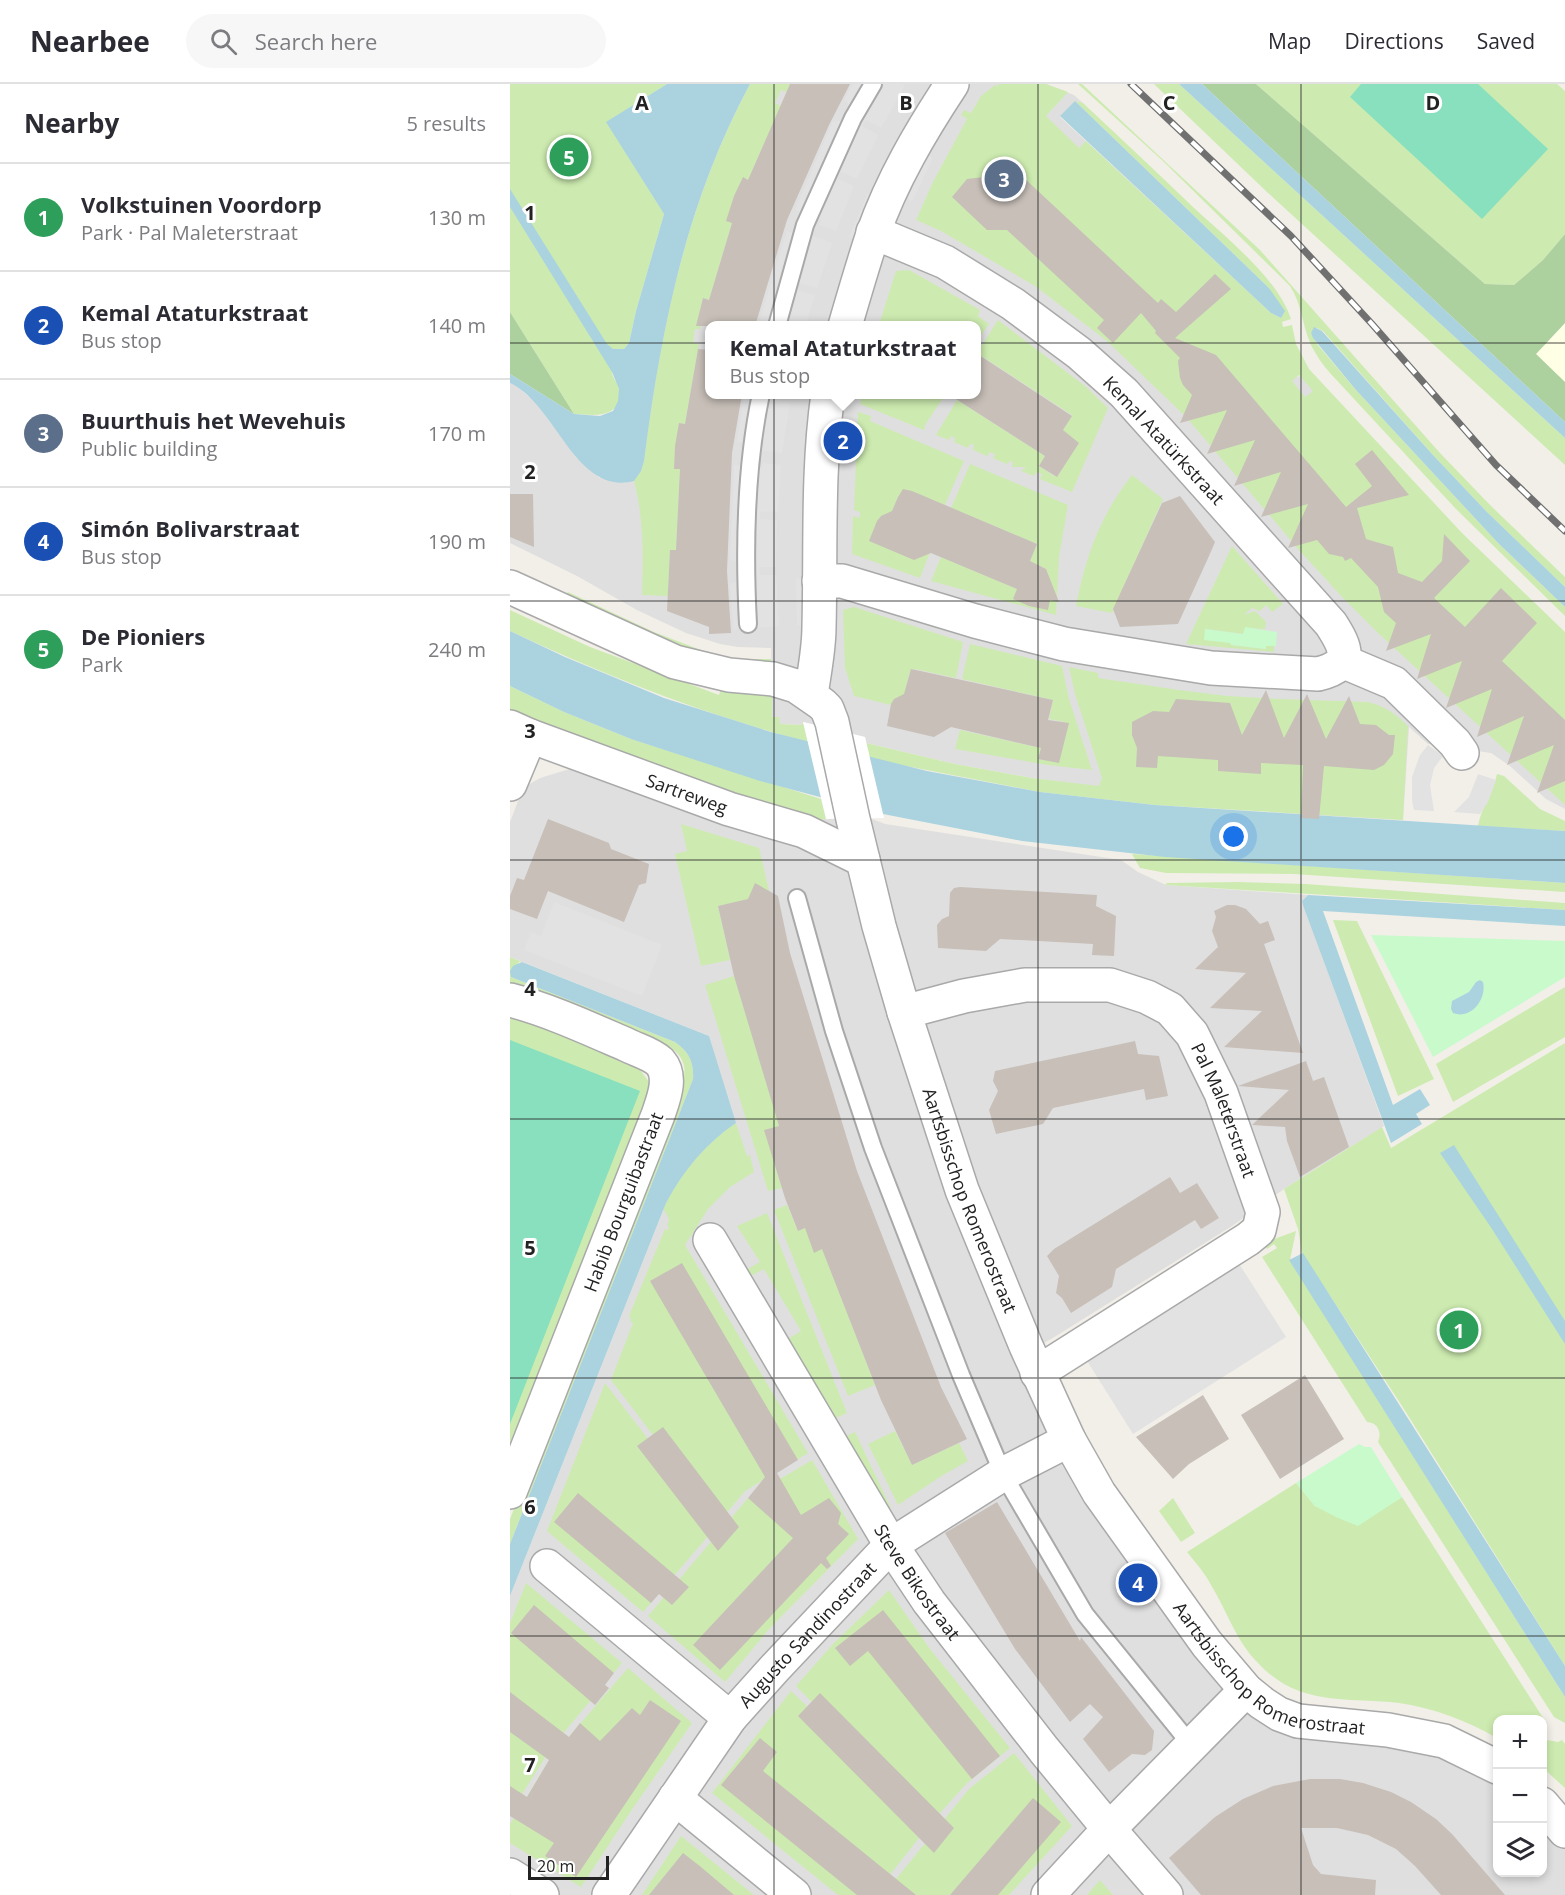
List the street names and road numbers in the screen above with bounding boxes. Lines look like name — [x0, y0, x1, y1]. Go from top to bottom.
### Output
street label: Kemal Atatürkstraat — [1098, 370, 1230, 510]
street label: Sartreweg — [643, 768, 731, 820]
street label: Pal Maleterstraat — [1186, 1039, 1262, 1181]
street label: Aartsbisschop Romerostraat — [917, 1085, 1023, 1316]
street label: Habib Bourguibastraat — [578, 1109, 668, 1295]
street label: Steve Bikostraat — [869, 1520, 966, 1645]
street label: Augusto Sandinostraat — [733, 1557, 881, 1713]
street label: Aartsbisschop Romerostraat — [1168, 1597, 1366, 1740]

